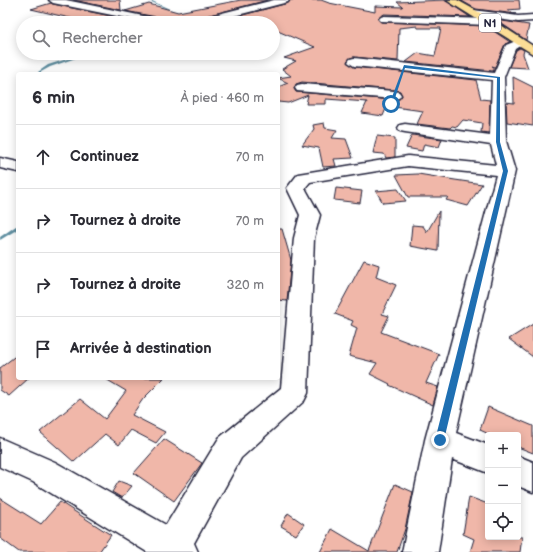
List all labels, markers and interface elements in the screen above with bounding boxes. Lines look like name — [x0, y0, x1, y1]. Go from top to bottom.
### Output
road number: N1 — [479, 14, 501, 32]
search box — [16, 16, 280, 60]
icon: search — [30, 27, 52, 49]
text: Rechercher — [62, 29, 142, 48]
text: 6 min — [32, 88, 75, 108]
text: À pied · 460 m — [181, 90, 264, 106]
route start — [382, 95, 400, 113]
icon: ahead — [32, 146, 54, 168]
text: Continuez — [70, 147, 139, 166]
text: 70 m — [236, 149, 264, 165]
icon: right — [32, 210, 54, 232]
text: Tournez à droite — [70, 211, 181, 230]
text: 70 m — [236, 213, 264, 229]
icon: right — [32, 274, 54, 296]
text: Tournez à droite — [70, 275, 181, 294]
text: 320 m — [226, 277, 264, 293]
icon: arrive — [32, 338, 54, 360]
text: Arrivée à destination — [70, 339, 212, 358]
route end — [431, 431, 449, 449]
map controls — [485, 432, 521, 540]
button: + — [485, 432, 521, 468]
button: − — [485, 468, 521, 504]
button: locate — [485, 504, 521, 540]

